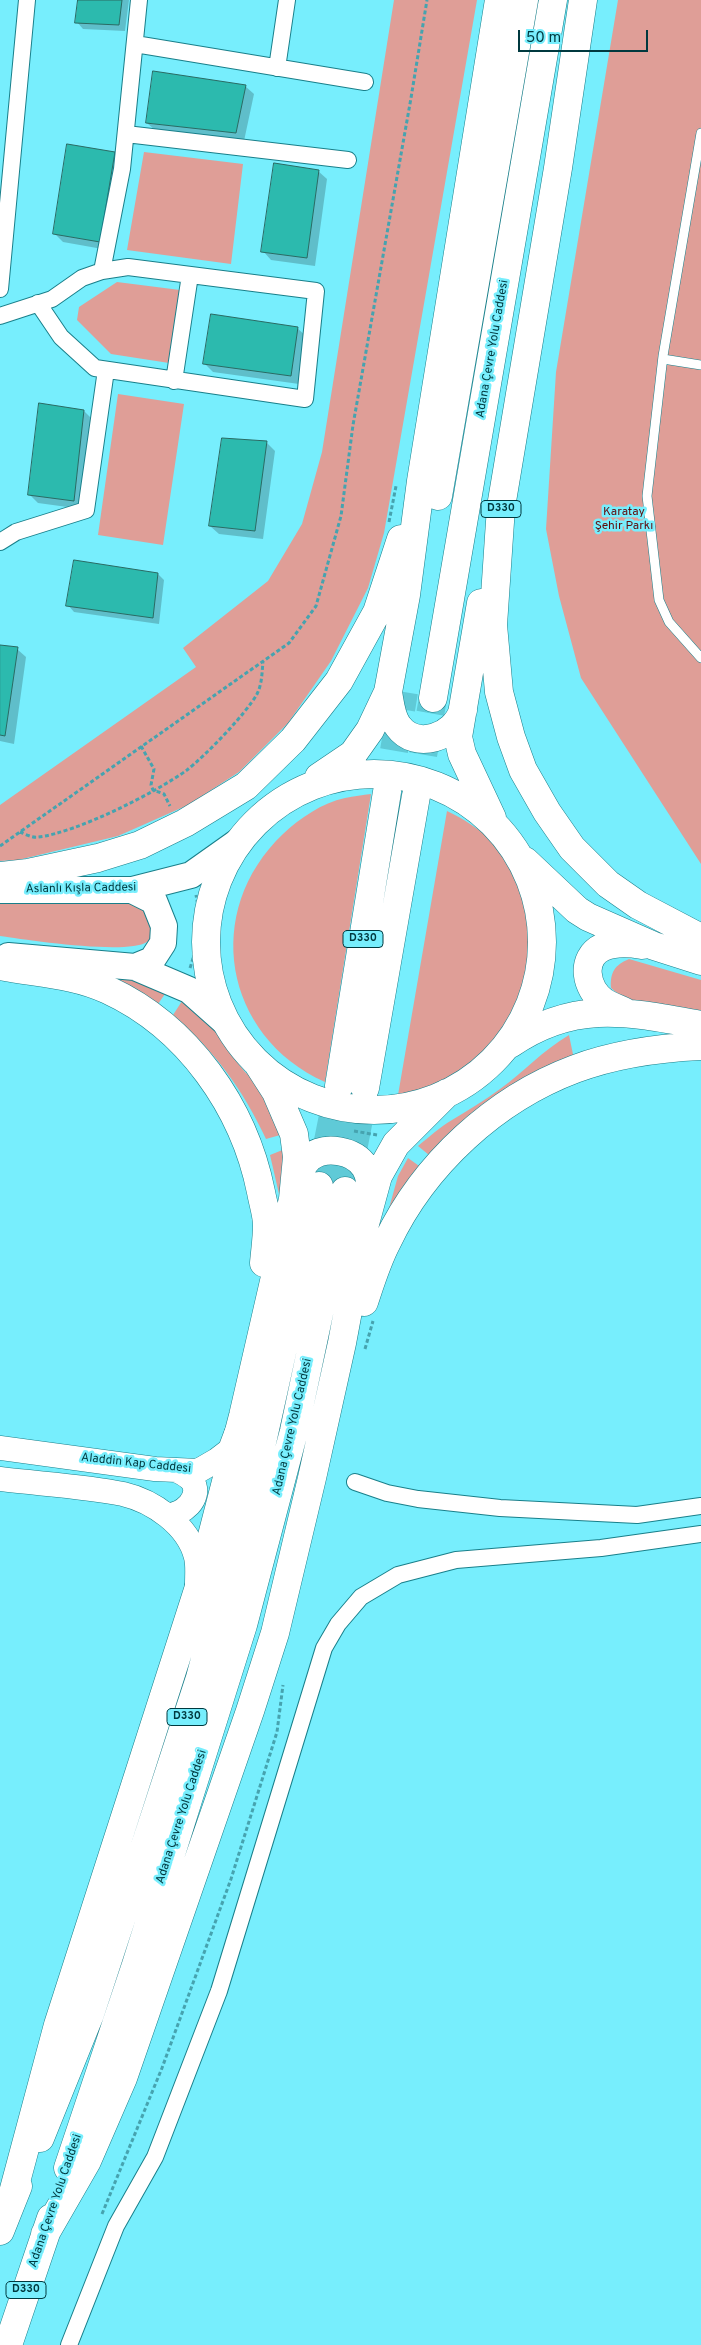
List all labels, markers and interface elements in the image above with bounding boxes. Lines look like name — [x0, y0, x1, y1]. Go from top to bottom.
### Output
scale bar — [521, 20, 651, 52]
text: 50 m — [526, 29, 561, 48]
street label: Adana Çevre Yolu Caddesi — [474, 279, 512, 419]
road number: D330 — [481, 500, 521, 518]
park label: Karatay Şehir Parkı — [595, 506, 653, 534]
street label: Aslanlı Kışla Caddesi — [26, 881, 136, 897]
road number: D330 — [343, 931, 383, 948]
street label: Adana Çevre Yolu Caddesi — [270, 1357, 316, 1497]
street label: Aladdin Kap Caddesi — [80, 1451, 192, 1477]
road number: D330 — [167, 1708, 207, 1725]
street label: Adana Çevre Yolu Caddesi — [154, 1748, 210, 1886]
street label: Adana Çevre Yolu Caddesi — [26, 2133, 86, 2269]
road number: D330 — [6, 2282, 46, 2298]

